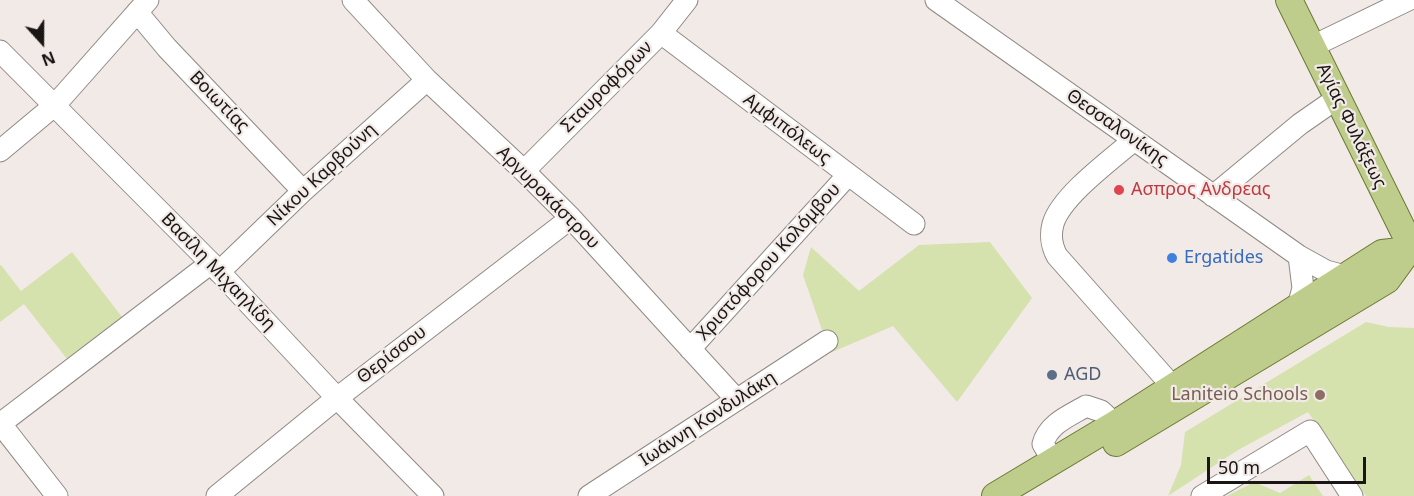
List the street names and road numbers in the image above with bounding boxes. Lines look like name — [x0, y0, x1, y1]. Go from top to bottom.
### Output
street label: Σταυροφόρων — [557, 37, 657, 137]
street label: Αγίας Φυλάξεως — [1311, 60, 1391, 192]
street label: Βοιωτίας — [185, 67, 253, 137]
street label: Θεσσαλονίκης — [1062, 85, 1172, 171]
street label: Αμφιπόλεως — [739, 89, 835, 169]
street label: Νίκου Καρβούνη — [263, 119, 381, 231]
street label: Αργυροκάστρου — [492, 142, 604, 254]
street label: Χριστόφορου Κολόμβου — [693, 179, 845, 345]
street label: Βασίλη Μιχαηλίδη — [156, 209, 280, 335]
street label: Θερίσσου — [353, 321, 431, 389]
street label: Ιωάννη Κονδυλάκη — [636, 367, 780, 471]

